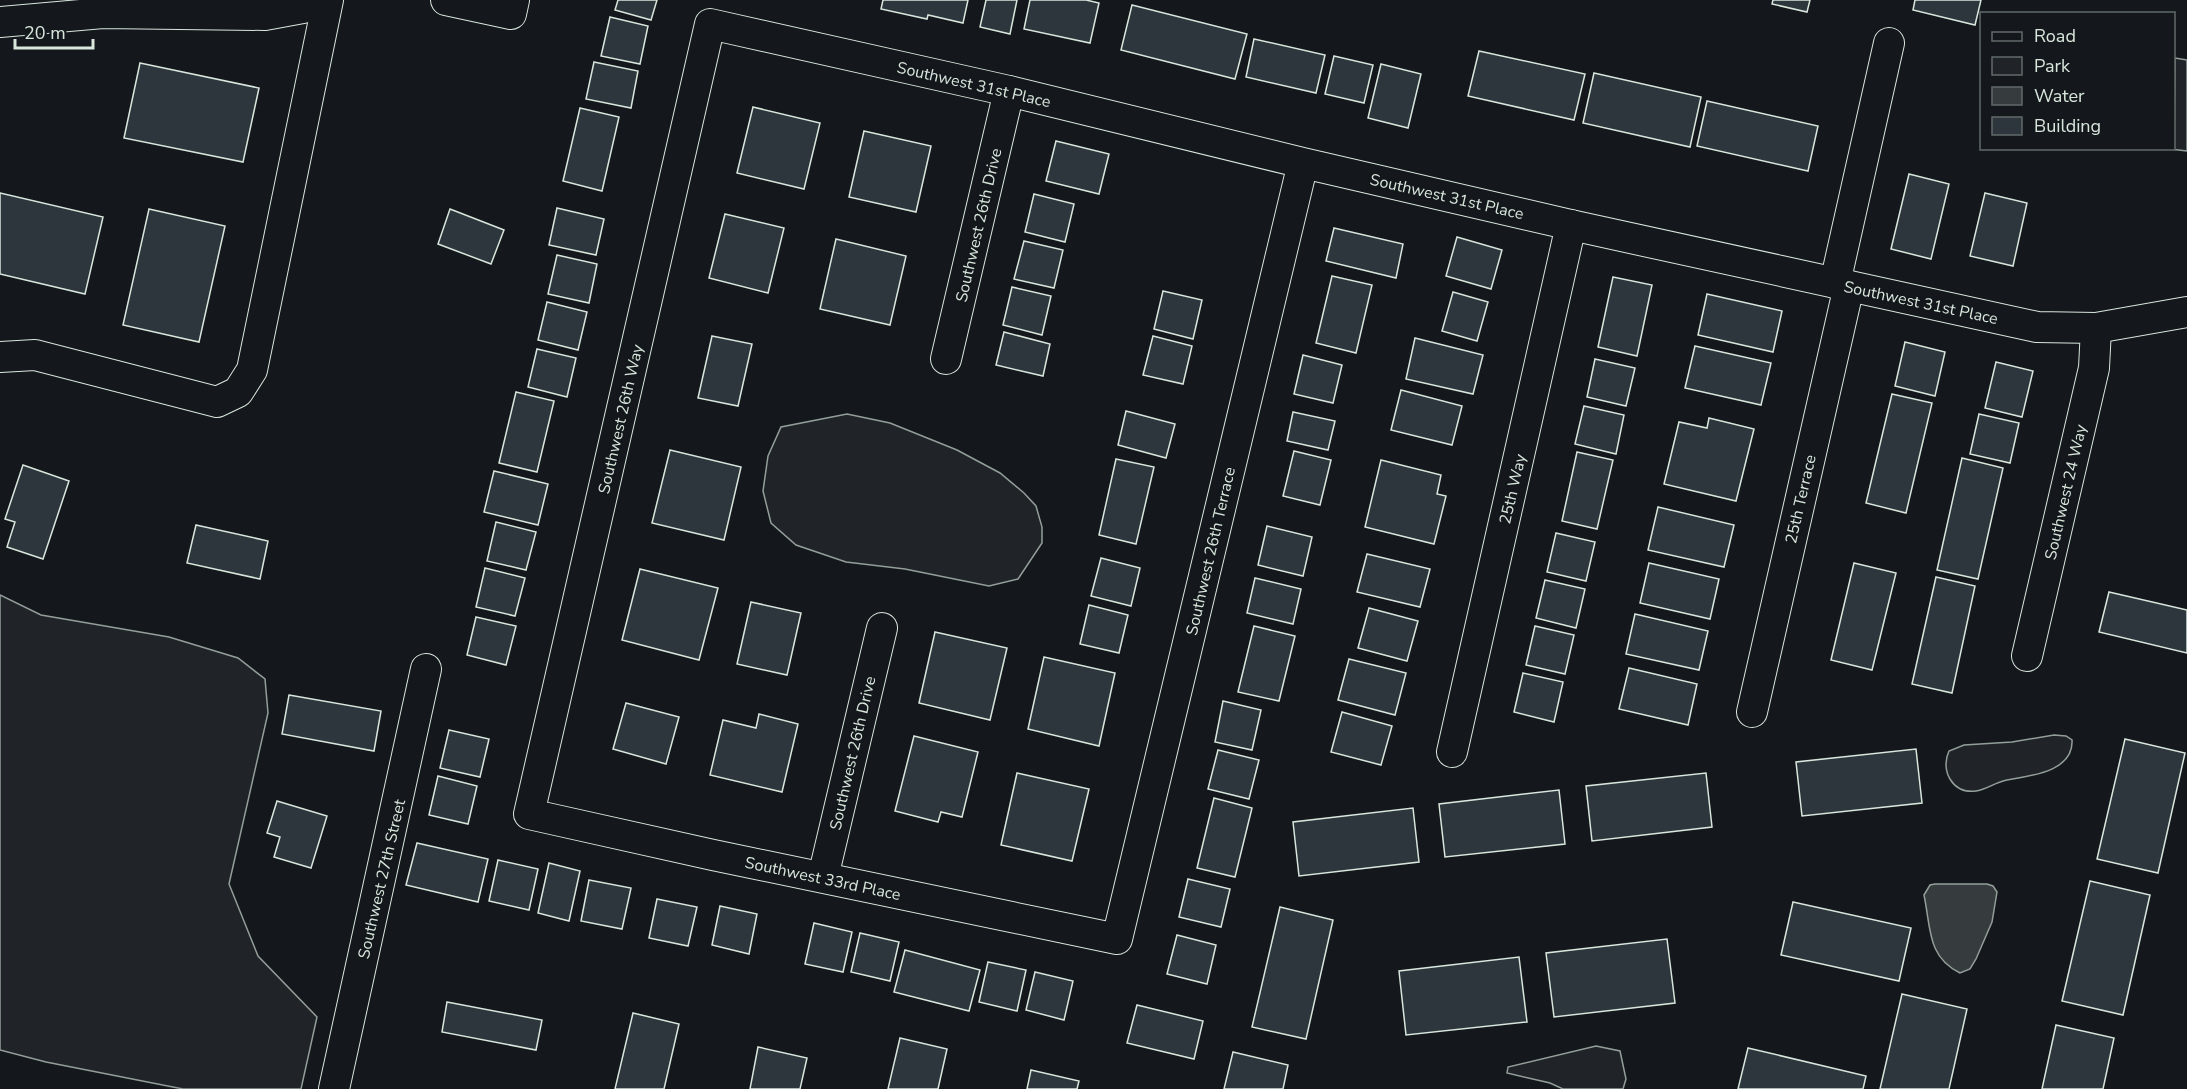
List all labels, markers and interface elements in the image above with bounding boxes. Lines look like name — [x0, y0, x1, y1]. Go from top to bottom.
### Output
scale bar — [15, 12, 93, 50]
legend — [1980, 12, 2175, 150]
text: 20 m — [24, 21, 66, 45]
text: Road — [2034, 24, 2076, 48]
text: Park — [2034, 54, 2071, 78]
street label: Southwest 31st Place — [895, 57, 1053, 113]
text: Water — [2034, 84, 2085, 108]
text: Building — [2034, 114, 2101, 138]
street label: Southwest 26th Drive — [951, 146, 1007, 304]
street label: Southwest 31st Place — [1368, 169, 1526, 225]
street label: Southwest 31st Place — [1842, 276, 2000, 330]
street label: Southwest 26th Way — [593, 342, 649, 496]
street label: Southwest 24 Way — [2040, 422, 2092, 562]
street label: 25th Way — [1494, 451, 1532, 526]
street label: 25th Terrace — [1780, 453, 1822, 546]
street label: Southwest 26th Terrace — [1181, 465, 1241, 638]
street label: Southwest 26th Drive — [825, 674, 881, 832]
street label: Southwest 27th Street — [353, 797, 411, 961]
street label: Southwest 33rd Place — [743, 852, 903, 906]

